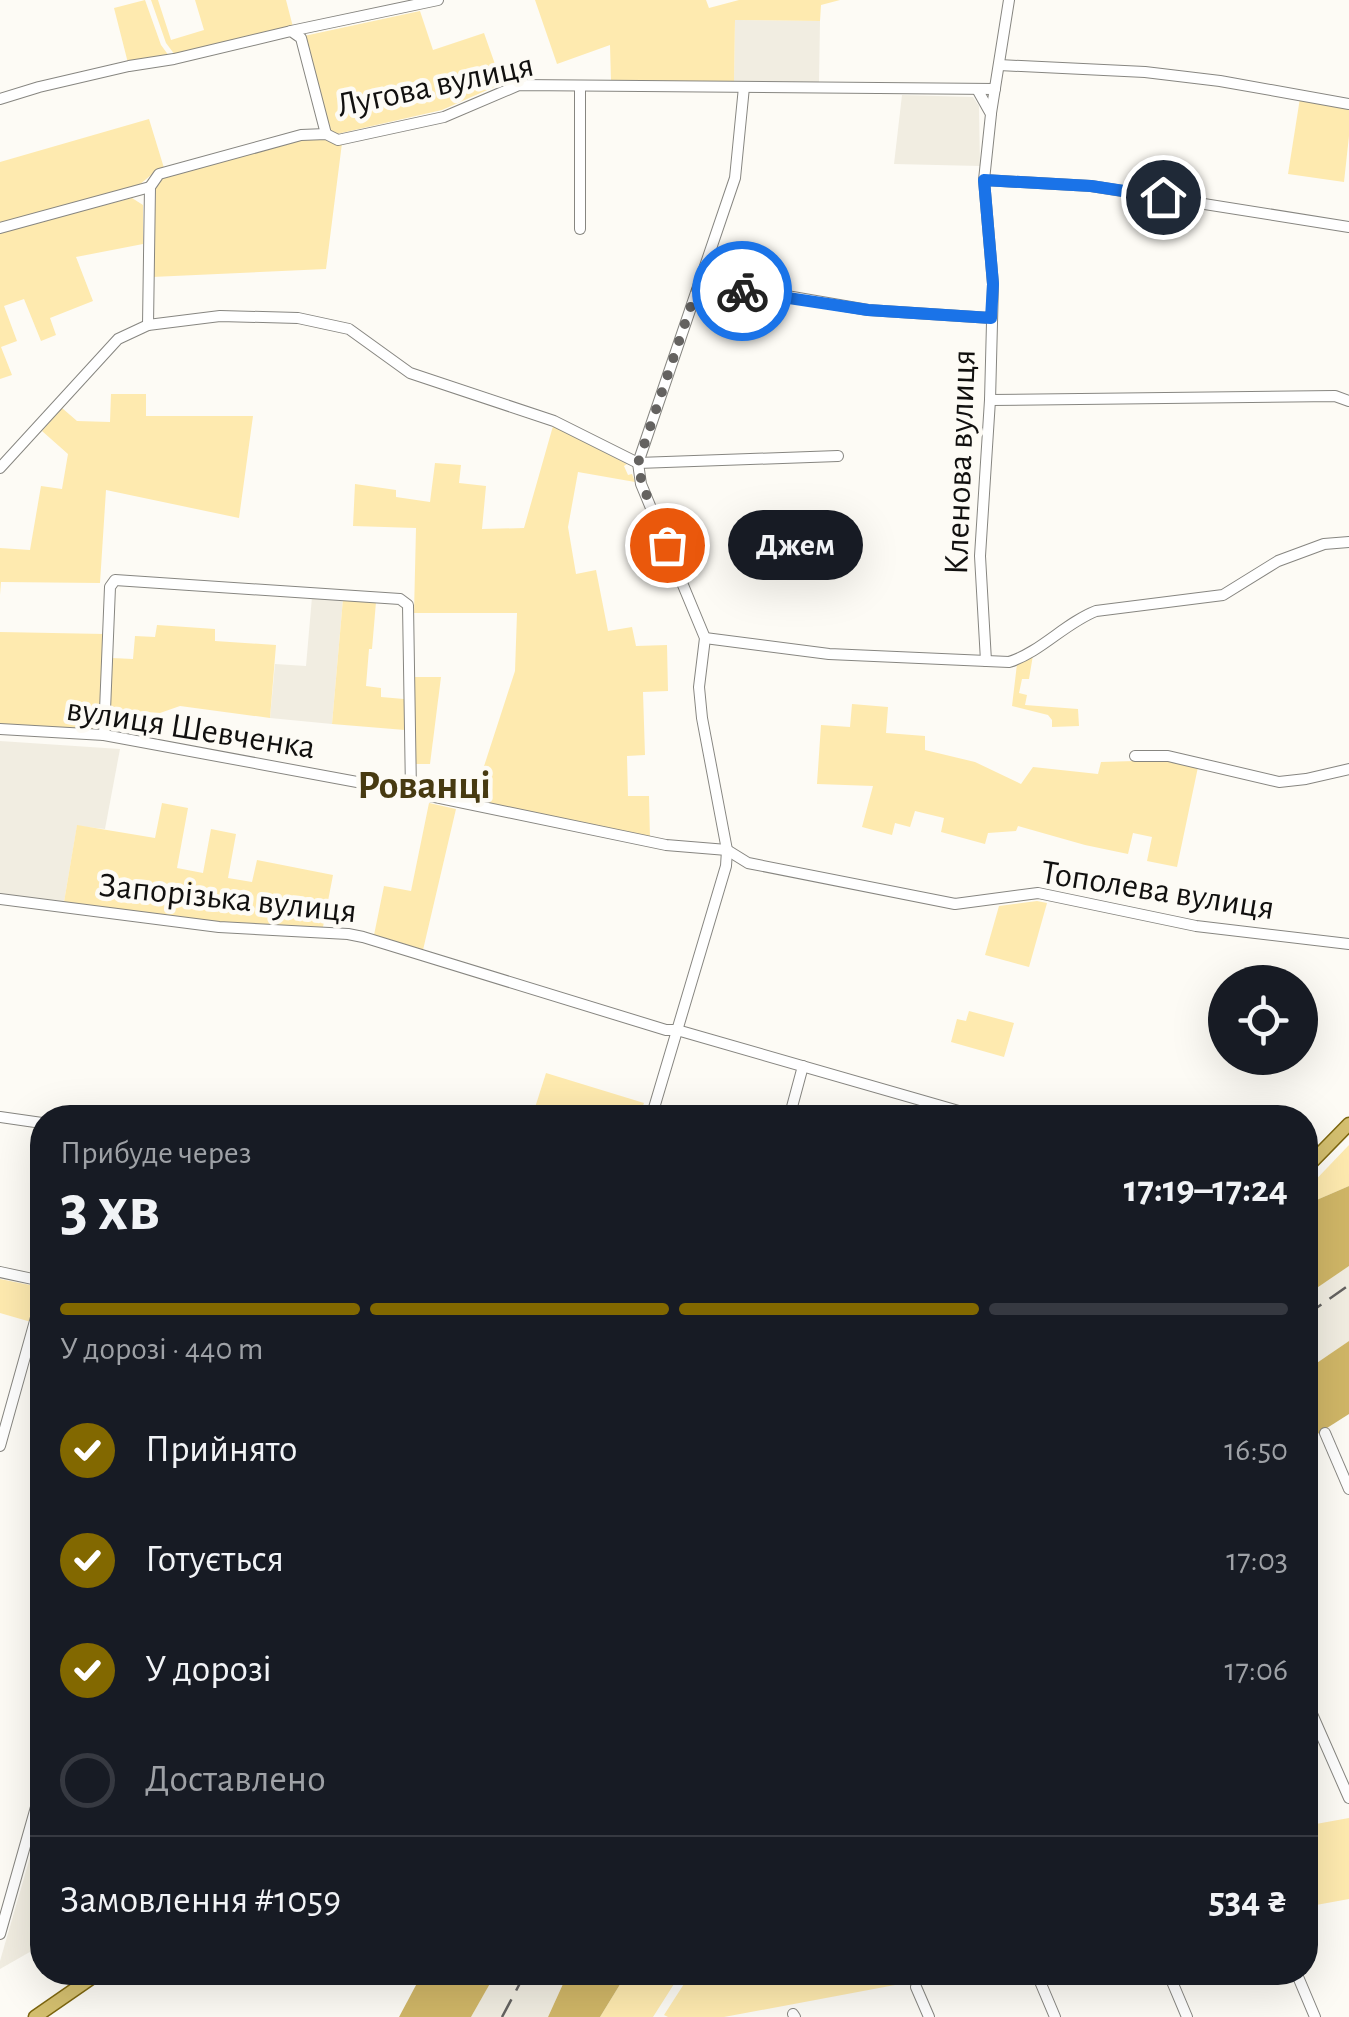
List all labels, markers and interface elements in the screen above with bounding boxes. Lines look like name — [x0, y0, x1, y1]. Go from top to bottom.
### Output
street label: Лугова вулиця — [334, 48, 537, 123]
pin — [1121, 155, 1206, 240]
icon: home — [1136, 170, 1191, 225]
courier — [692, 241, 792, 341]
icon: bike — [715, 264, 770, 319]
street label: Кленова вулиця — [939, 349, 982, 575]
pin — [625, 503, 710, 588]
callout: Джем — [727, 510, 862, 580]
icon: bag — [640, 518, 695, 573]
text: Джем — [756, 529, 835, 561]
street label: вулиця Шевченка — [64, 692, 318, 765]
district label: Рованці — [357, 766, 491, 806]
street label: Тополева вулиця — [1039, 855, 1277, 926]
street label: Запорізька вулиця — [97, 868, 359, 929]
map controls — [1208, 965, 1318, 1075]
button: locate — [1208, 965, 1318, 1075]
text: Прибуде через — [60, 1137, 252, 1169]
text: 17:19–17:24 — [1124, 1171, 1288, 1209]
text: 3 хв — [60, 1177, 160, 1242]
text: У дорозі · 440 m — [60, 1333, 263, 1365]
icon: check — [60, 1423, 115, 1478]
text: Прийнято — [145, 1431, 298, 1469]
text: 16:50 — [1224, 1434, 1288, 1466]
icon: check — [60, 1533, 115, 1588]
text: Готується — [145, 1541, 284, 1579]
text: 17:03 — [1226, 1544, 1288, 1576]
icon: check — [60, 1643, 115, 1698]
text: У дорозі — [145, 1651, 272, 1689]
text: 17:06 — [1224, 1654, 1288, 1686]
text: Доставлено — [145, 1761, 326, 1799]
text: Замовлення #1059 — [60, 1882, 341, 1920]
text: 534 ₴ — [1208, 1882, 1288, 1920]

